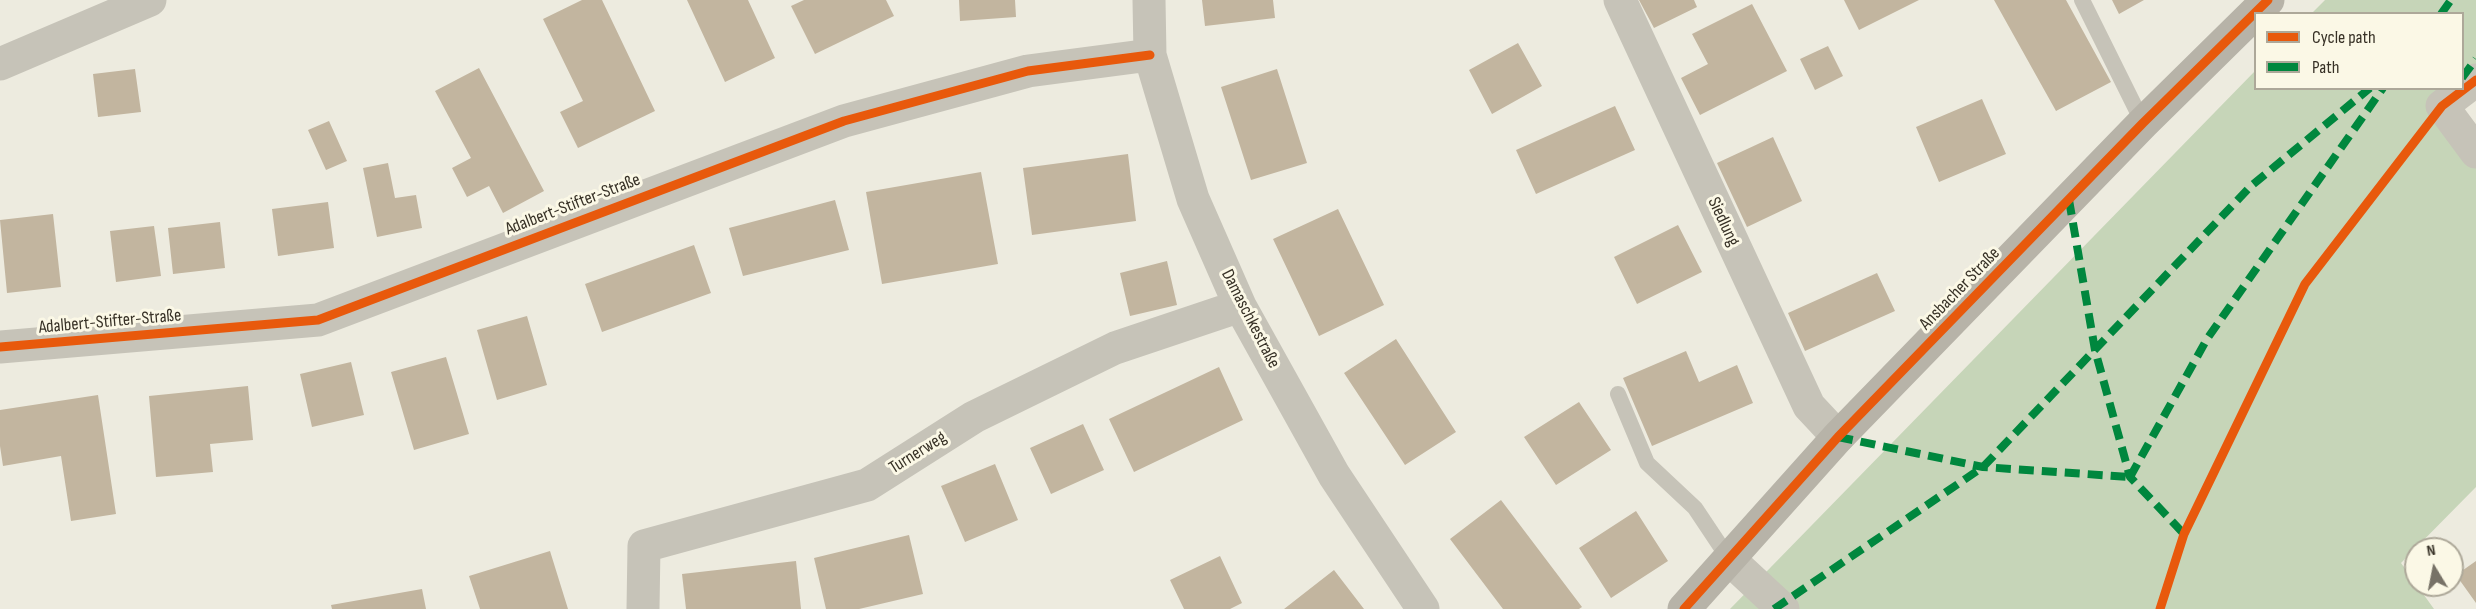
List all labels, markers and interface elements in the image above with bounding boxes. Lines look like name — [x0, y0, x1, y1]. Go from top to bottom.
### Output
legend — [2254, 12, 2464, 90]
text: Cycle path — [2312, 27, 2376, 48]
text: Path — [2312, 57, 2340, 78]
street label: Adalbert-Stifter-Straße — [502, 169, 644, 241]
street label: Siedlung — [1702, 194, 1744, 250]
street label: Ansbacher Straße — [1915, 243, 2005, 335]
street label: Damaschkestraße — [1216, 266, 1284, 372]
street label: Adalbert-Stifter-Straße — [38, 305, 182, 339]
street label: Turnerweg — [885, 427, 951, 479]
north arrow — [2404, 537, 2464, 597]
text: N — [2425, 541, 2437, 561]

